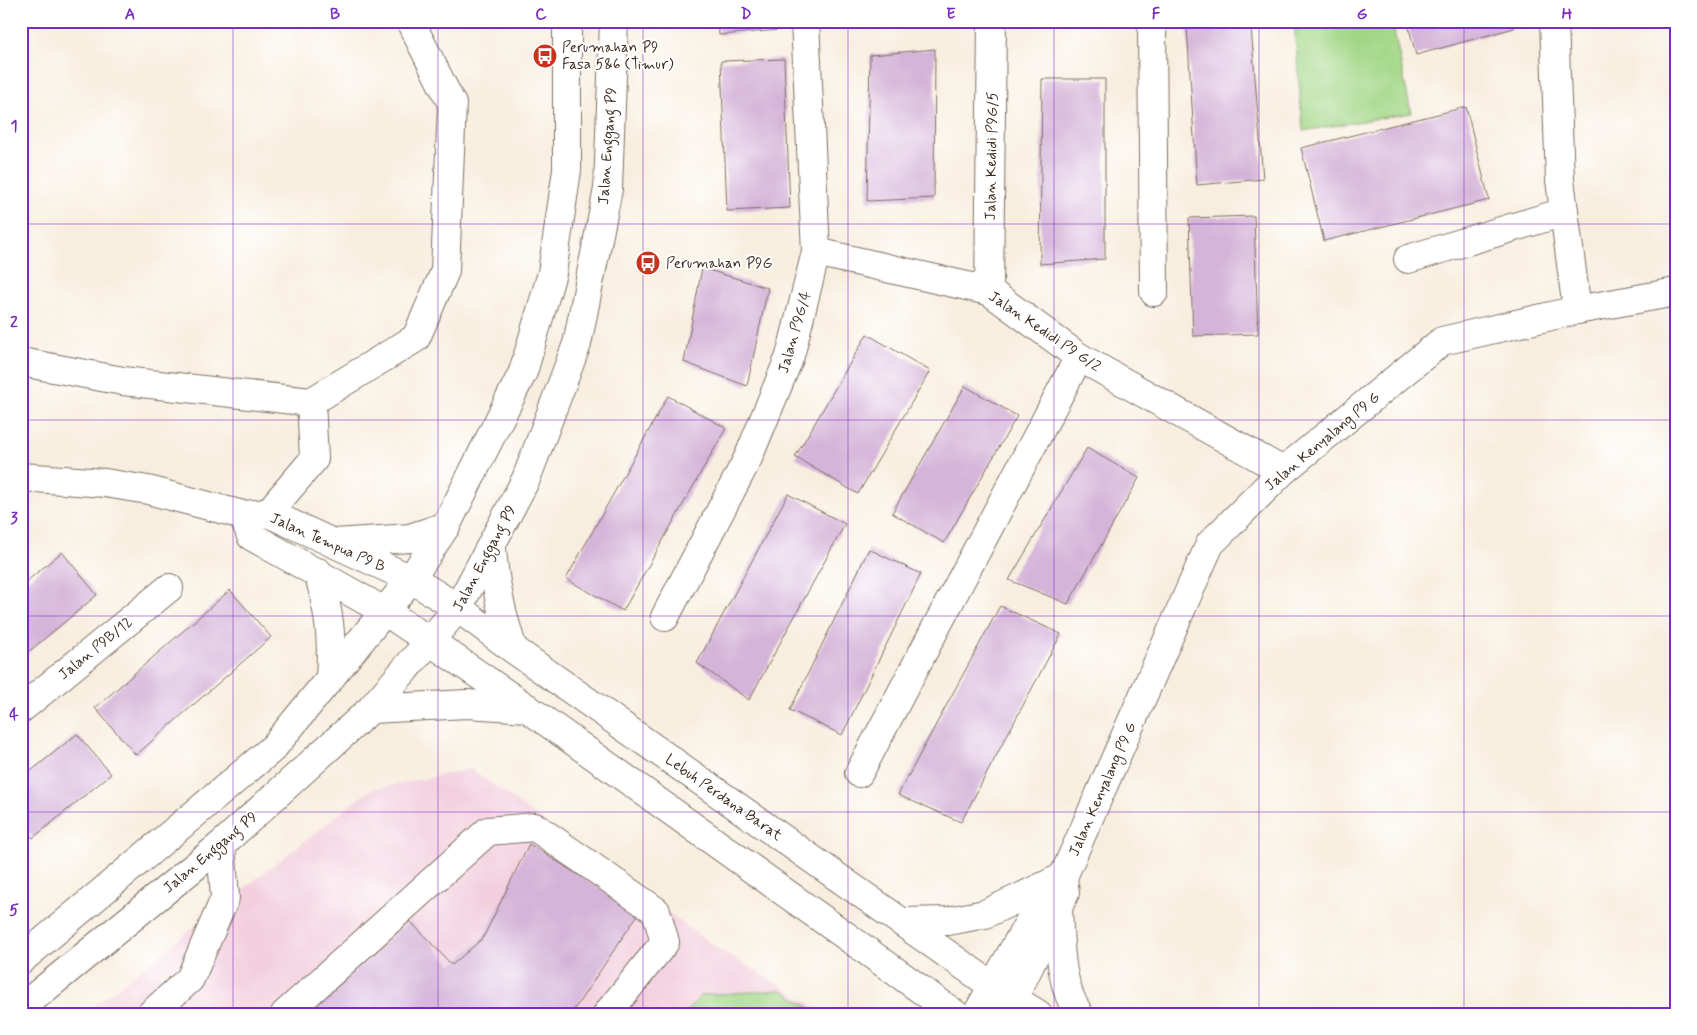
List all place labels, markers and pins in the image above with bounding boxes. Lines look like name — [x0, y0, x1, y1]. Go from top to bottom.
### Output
place label: Perumahan P9 Fasa 5&6 (Timur) — [562, 38, 674, 75]
bus stop icon: Perumahan P9 Fasa 5&6 (Timur) — [532, 43, 558, 69]
bus stop icon: Perumahan P9G — [635, 250, 661, 276]
place label: Perumahan P9G — [666, 254, 772, 274]

